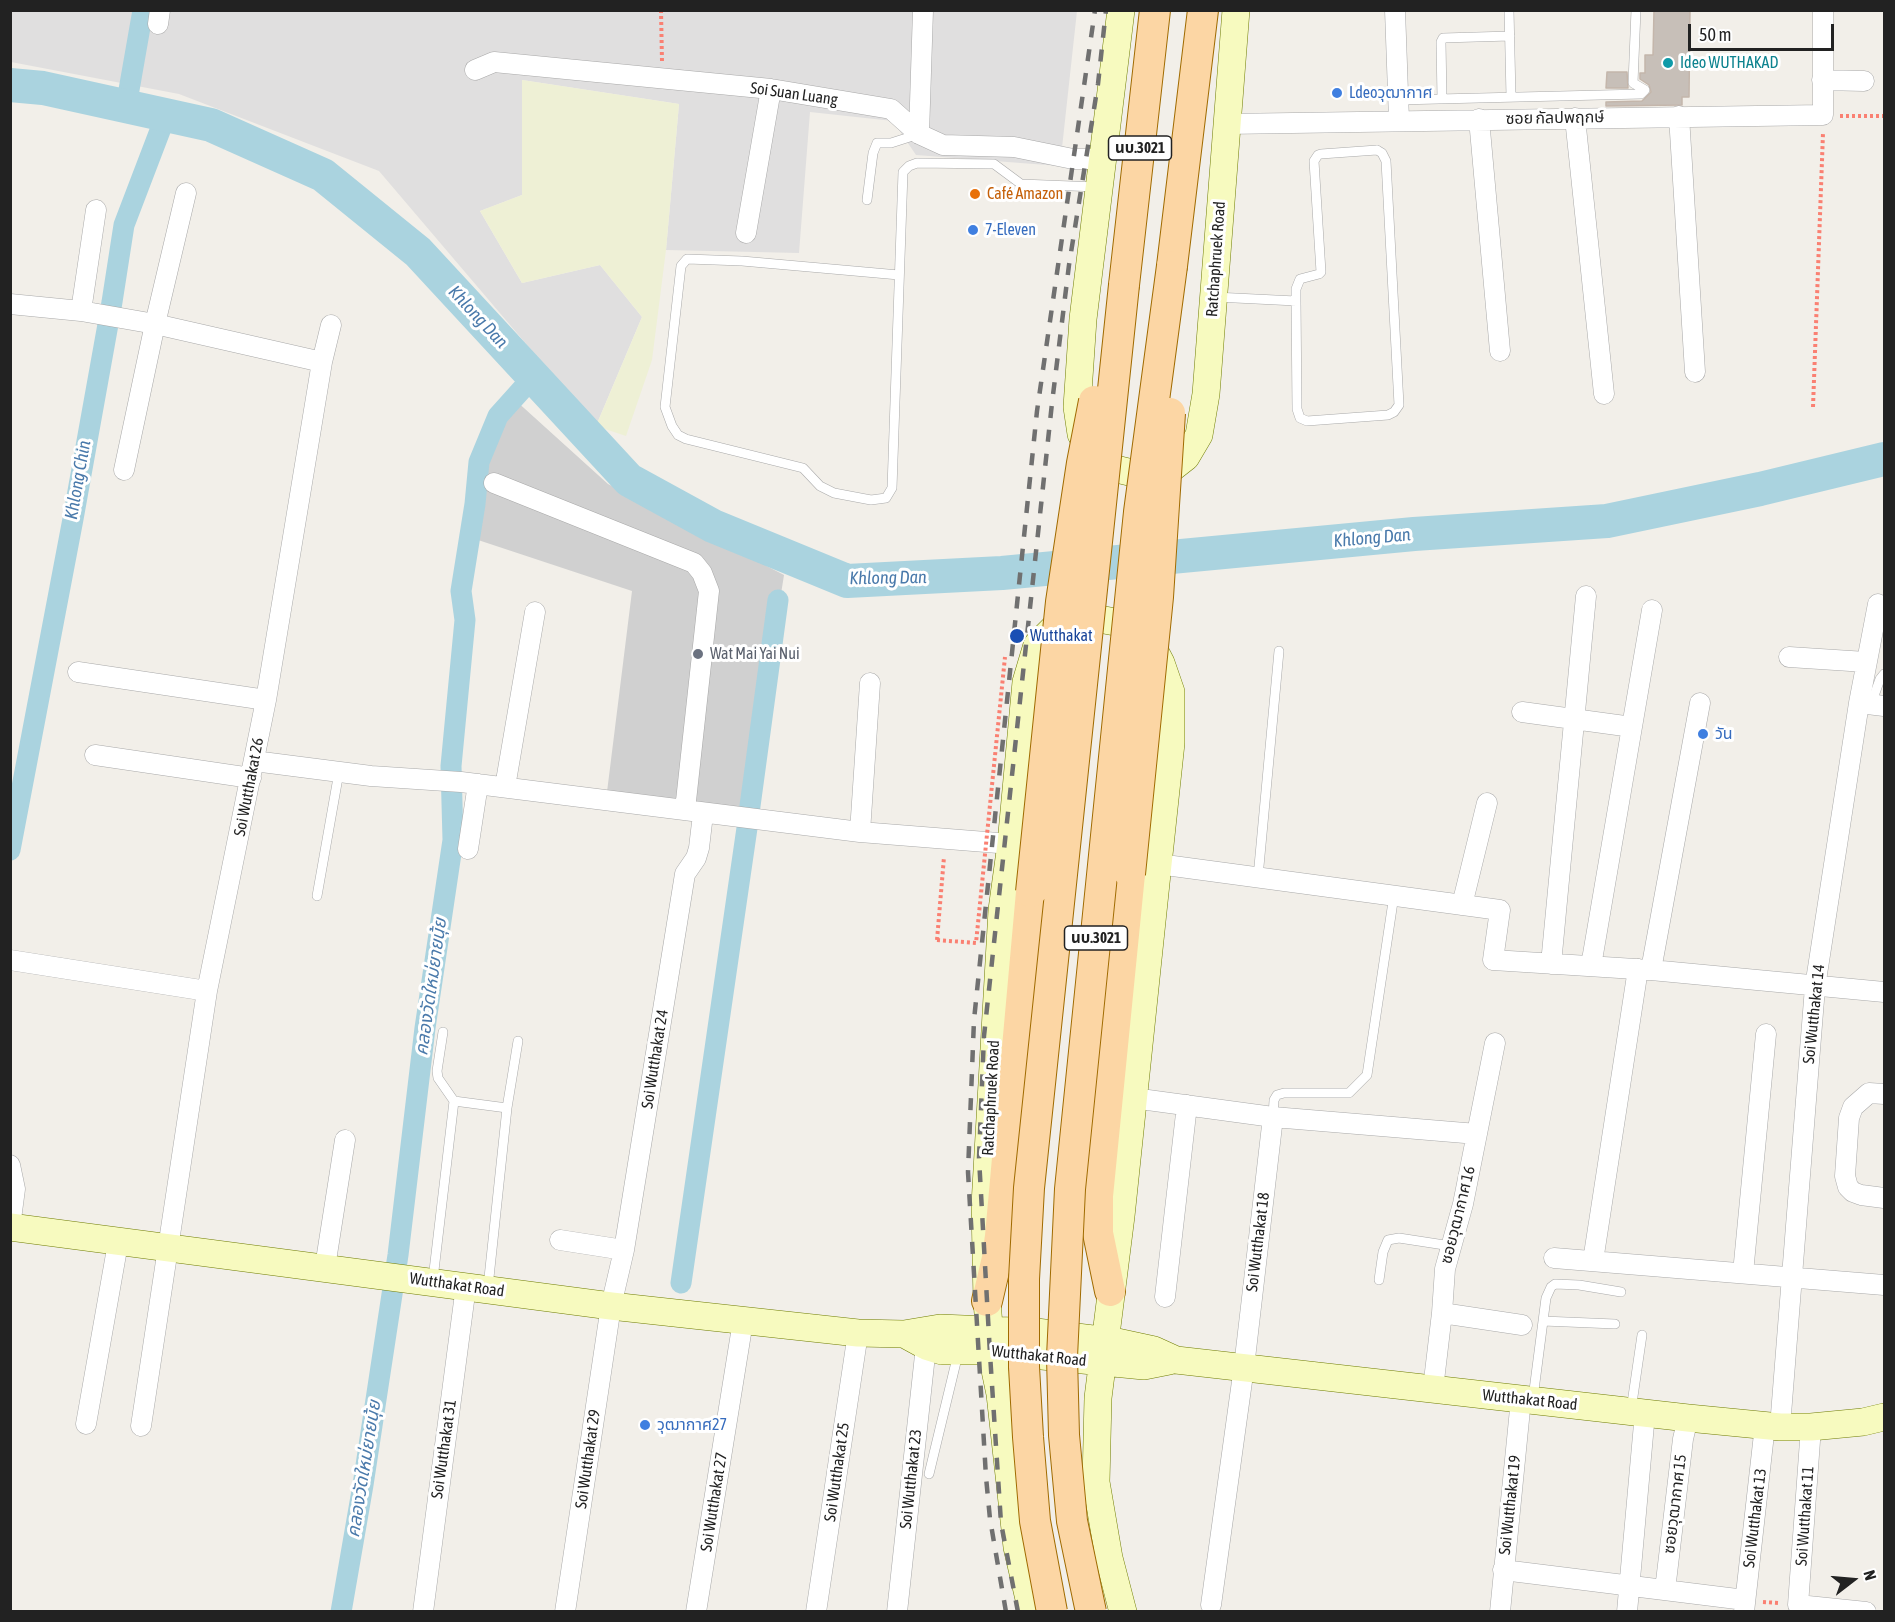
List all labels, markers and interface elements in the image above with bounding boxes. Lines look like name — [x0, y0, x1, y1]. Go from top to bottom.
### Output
scale bar — [1691, 12, 1836, 50]
text: 50 m — [1699, 24, 1731, 45]
place label: Ideo WUTHAKAD — [1680, 53, 1778, 73]
marker: Ideo WUTHAKAD — [1661, 56, 1675, 70]
street label: Soi Suan Luang — [749, 78, 839, 110]
place label: Ldeoวุฒากาศ — [1349, 83, 1432, 103]
marker: Ldeoวุฒากาศ — [1330, 86, 1344, 100]
street label: ซอย กัลปพฤกษ์ — [1505, 108, 1605, 128]
road number: นบ.3021 — [1108, 136, 1172, 160]
place label: Café Amazon — [987, 184, 1063, 204]
marker: Café Amazon — [968, 187, 982, 201]
street label: Ratchaphruek Road — [1202, 201, 1230, 317]
place label: 7-Eleven — [985, 220, 1036, 240]
marker: 7-Eleven — [966, 223, 980, 237]
water label: Khlong Dan — [444, 281, 512, 353]
water label: Khlong Chin — [60, 439, 96, 521]
water label: Khlong Dan — [1333, 524, 1411, 552]
water label: Khlong Dan — [849, 567, 927, 589]
place label: Wutthakat — [1030, 626, 1093, 646]
marker: Wutthakat — [1008, 627, 1026, 645]
place label: Wat Mai Yai Nui — [710, 644, 800, 664]
marker: Wat Mai Yai Nui — [691, 647, 705, 661]
place label: วัน — [1715, 724, 1733, 744]
marker: วัน — [1696, 727, 1710, 741]
street label: Soi Wutthakat 26 — [230, 736, 268, 838]
water label: คลองวัดใหม่ยายนุ้ย — [411, 917, 451, 1057]
road number: นบ.3021 — [1064, 926, 1128, 950]
street label: Soi Wutthakat 14 — [1799, 963, 1829, 1065]
street label: Soi Wutthakat 24 — [638, 1008, 672, 1110]
street label: Ratchaphruek Road — [978, 1040, 1004, 1156]
street label: ซอยวุฒากาศ 16 — [1437, 1164, 1479, 1266]
street label: Soi Wutthakat 18 — [1242, 1191, 1274, 1293]
street label: Wutthakat Road — [408, 1269, 506, 1301]
street label: Wutthakat Road — [991, 1341, 1087, 1371]
street label: Wutthakat Road — [1482, 1385, 1578, 1415]
street label: Soi Wutthakat 31 — [428, 1398, 460, 1500]
water label: คลองวัดใหม่ยายนุ้ย — [342, 1399, 386, 1539]
street label: Soi Wutthakat 29 — [572, 1408, 604, 1510]
place label: วุฒากาศ27 — [657, 1415, 727, 1435]
marker: วุฒากาศ27 — [638, 1418, 652, 1432]
street label: Soi Wutthakat 25 — [821, 1421, 853, 1523]
street label: Soi Wutthakat 23 — [896, 1428, 926, 1530]
street label: Soi Wutthakat 27 — [697, 1451, 731, 1553]
street label: ซอยวุฒากาศ 15 — [1659, 1453, 1691, 1555]
street label: Soi Wutthakat 19 — [1495, 1454, 1525, 1556]
street label: Soi Wutthakat 11 — [1792, 1465, 1818, 1567]
street label: Soi Wutthakat 13 — [1739, 1467, 1771, 1569]
north arrow — [1823, 1550, 1883, 1610]
text: N — [1860, 1568, 1880, 1582]

